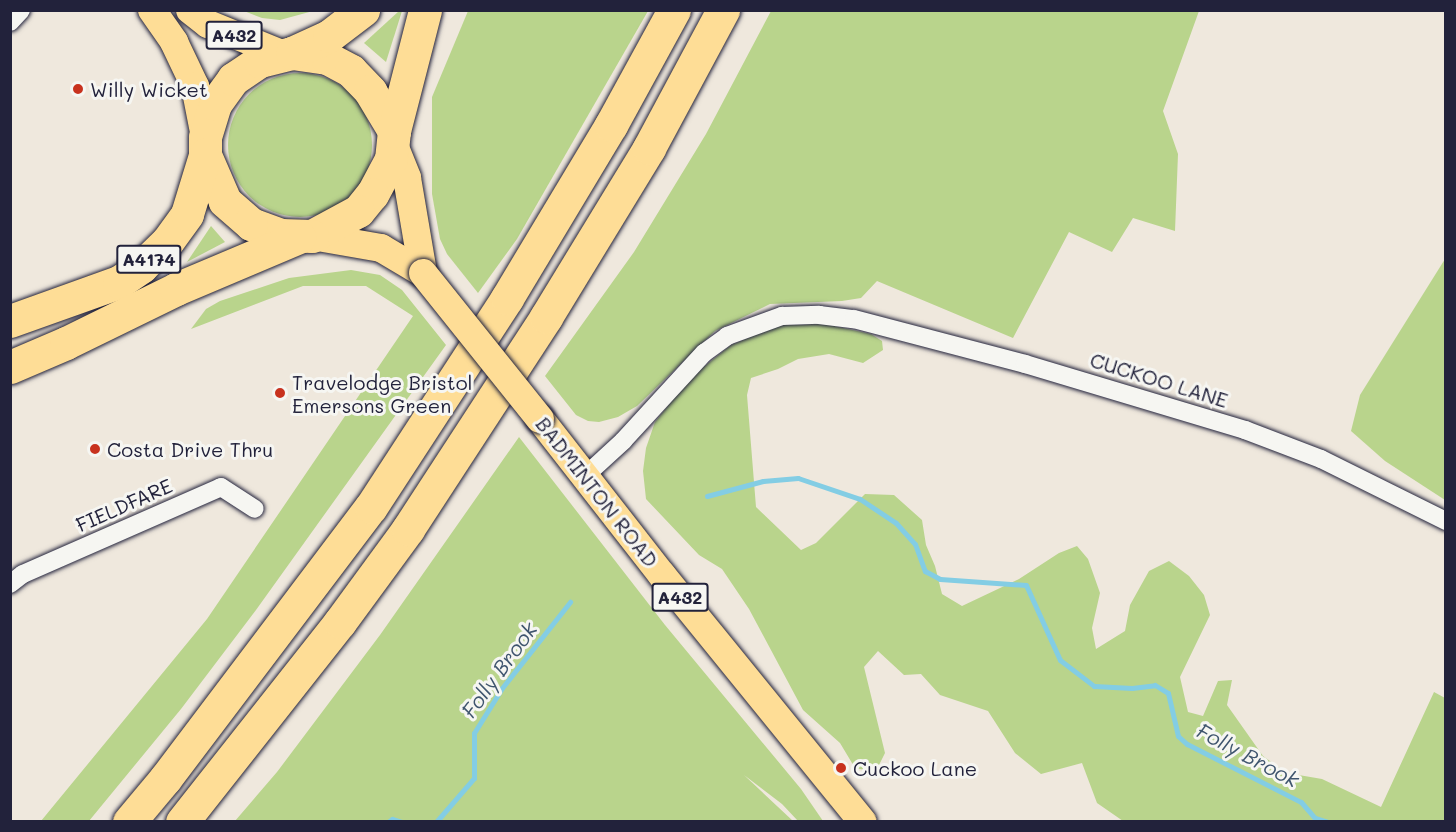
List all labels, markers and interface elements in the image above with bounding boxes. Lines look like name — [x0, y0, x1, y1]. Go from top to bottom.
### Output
road number: A432 — [206, 20, 262, 50]
place label: Willy Wicket — [90, 77, 208, 101]
marker: Willy Wicket — [71, 82, 85, 96]
road number: A4174 — [116, 244, 182, 274]
street label: CUCKOO LANE — [1087, 348, 1231, 412]
place label: Travelodge Bristol Emersons Green — [292, 370, 473, 417]
marker: Travelodge Bristol Emersons Green — [273, 386, 287, 400]
street label: BADMINTON ROAD — [531, 412, 663, 572]
place label: Costa Drive Thru — [107, 437, 273, 461]
marker: Costa Drive Thru — [88, 442, 102, 456]
street label: FIELDFARE — [72, 473, 176, 537]
road number: A432 — [652, 582, 708, 612]
water label: Folly Brook — [456, 617, 542, 723]
water label: Folly Brook — [1193, 718, 1303, 792]
place label: Cuckoo Lane — [853, 756, 977, 780]
marker: Cuckoo Lane — [834, 761, 848, 775]

